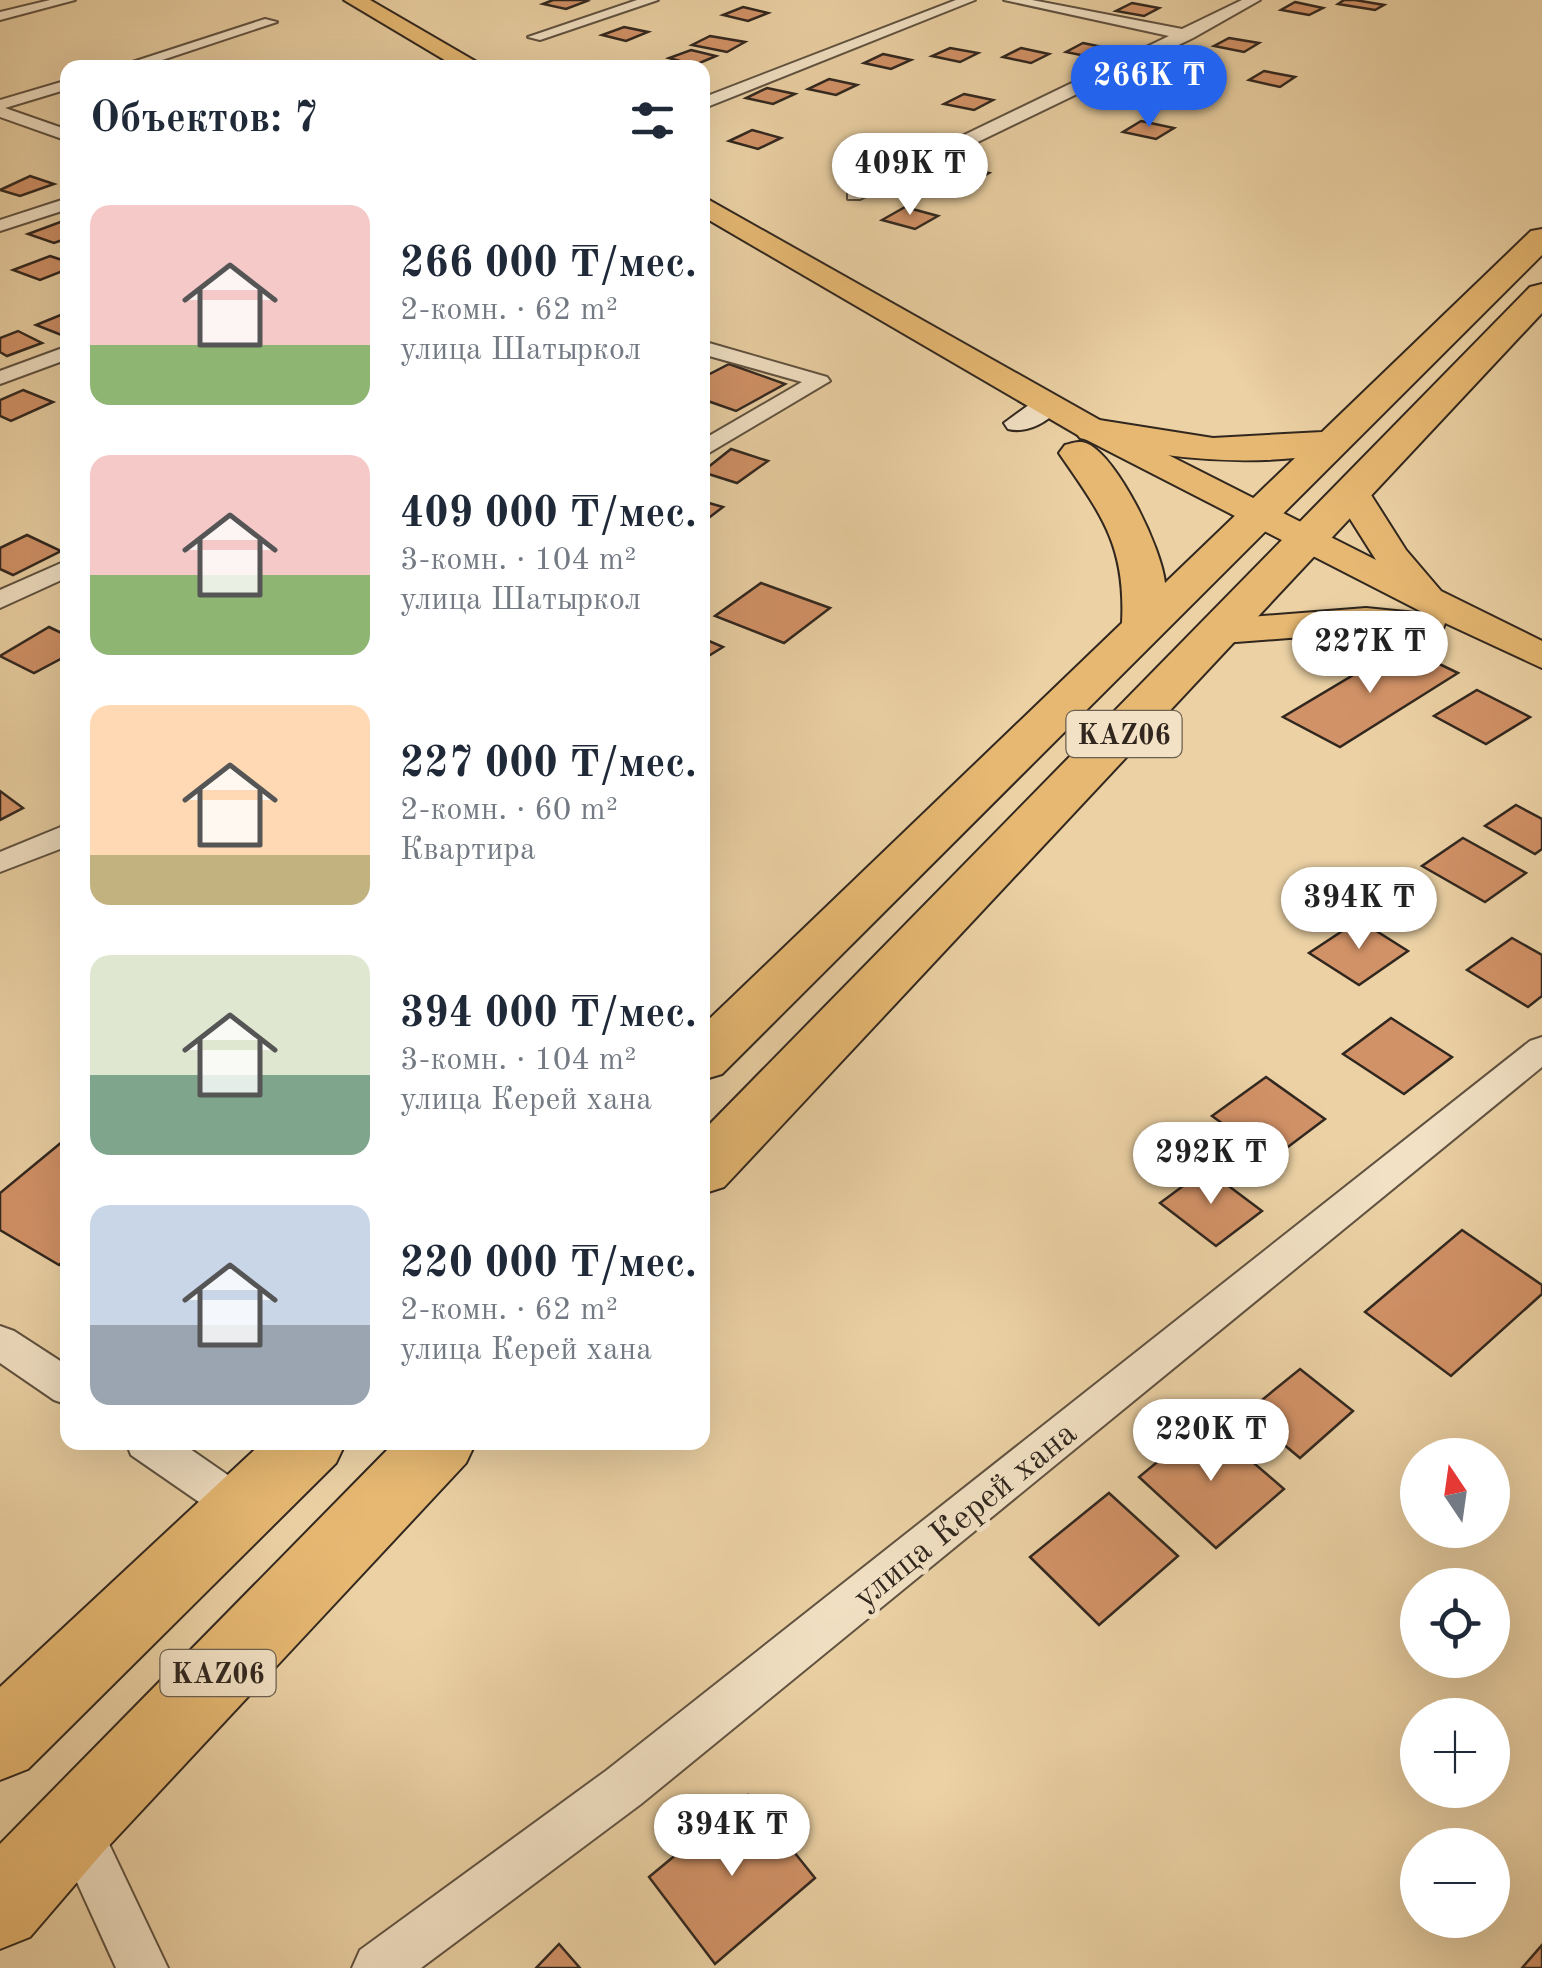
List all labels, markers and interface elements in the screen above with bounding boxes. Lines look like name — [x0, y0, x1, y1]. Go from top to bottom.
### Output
pin: 266K ₸ — [1068, 45, 1230, 130]
text: 266K ₸ — [1093, 61, 1205, 93]
icon: filters — [625, 93, 680, 148]
text: Объектов: 7 — [90, 99, 318, 141]
pin: 409K ₸ — [829, 133, 991, 218]
text: 409K ₸ — [854, 149, 966, 181]
text: 266 000 ₸/мес. — [400, 244, 697, 286]
icon: home — [170, 245, 290, 365]
text: 2-комн. · 62 m² — [400, 295, 618, 327]
text: улица Шатыркол — [400, 335, 641, 367]
text: 409 000 ₸/мес. — [400, 494, 697, 536]
icon: home — [170, 495, 290, 615]
text: 3-комн. · 104 m² — [400, 545, 636, 577]
text: улица Шатыркол — [400, 585, 641, 617]
pin: 227K ₸ — [1289, 611, 1451, 696]
text: 227K ₸ — [1314, 627, 1426, 659]
road number: KАZ06 — [1066, 711, 1182, 757]
text: 227 000 ₸/мес. — [400, 744, 697, 786]
icon: home — [170, 745, 290, 865]
text: 2-комн. · 60 m² — [400, 795, 618, 827]
text: Квартира — [400, 835, 536, 867]
pin: 394K ₸ — [1278, 867, 1440, 952]
text: 394K ₸ — [1303, 883, 1415, 915]
text: 394 000 ₸/мес. — [400, 994, 697, 1036]
icon: home — [170, 995, 290, 1115]
text: 3-комн. · 104 m² — [400, 1045, 636, 1077]
text: улица Керей хана — [400, 1085, 652, 1117]
pin: 292K ₸ — [1130, 1122, 1292, 1207]
text: 292K ₸ — [1155, 1138, 1267, 1170]
text: 220 000 ₸/мес. — [400, 1244, 697, 1286]
icon: home — [170, 1245, 290, 1365]
text: 2-комн. · 62 m² — [400, 1295, 618, 1327]
text: улица Керей хана — [400, 1335, 652, 1367]
pin: 220K ₸ — [1130, 1399, 1292, 1484]
text: 220K ₸ — [1155, 1415, 1267, 1447]
street label: улица Керей хана — [847, 1416, 1084, 1616]
north arrow — [1400, 1438, 1510, 1548]
map controls — [1400, 1438, 1510, 1938]
button: locate — [1400, 1568, 1510, 1678]
road number: KАZ06 — [160, 1650, 276, 1696]
button: + — [1400, 1698, 1510, 1808]
pin: 394K ₸ — [651, 1794, 813, 1879]
text: 394K ₸ — [676, 1810, 788, 1842]
button: − — [1400, 1828, 1510, 1938]

